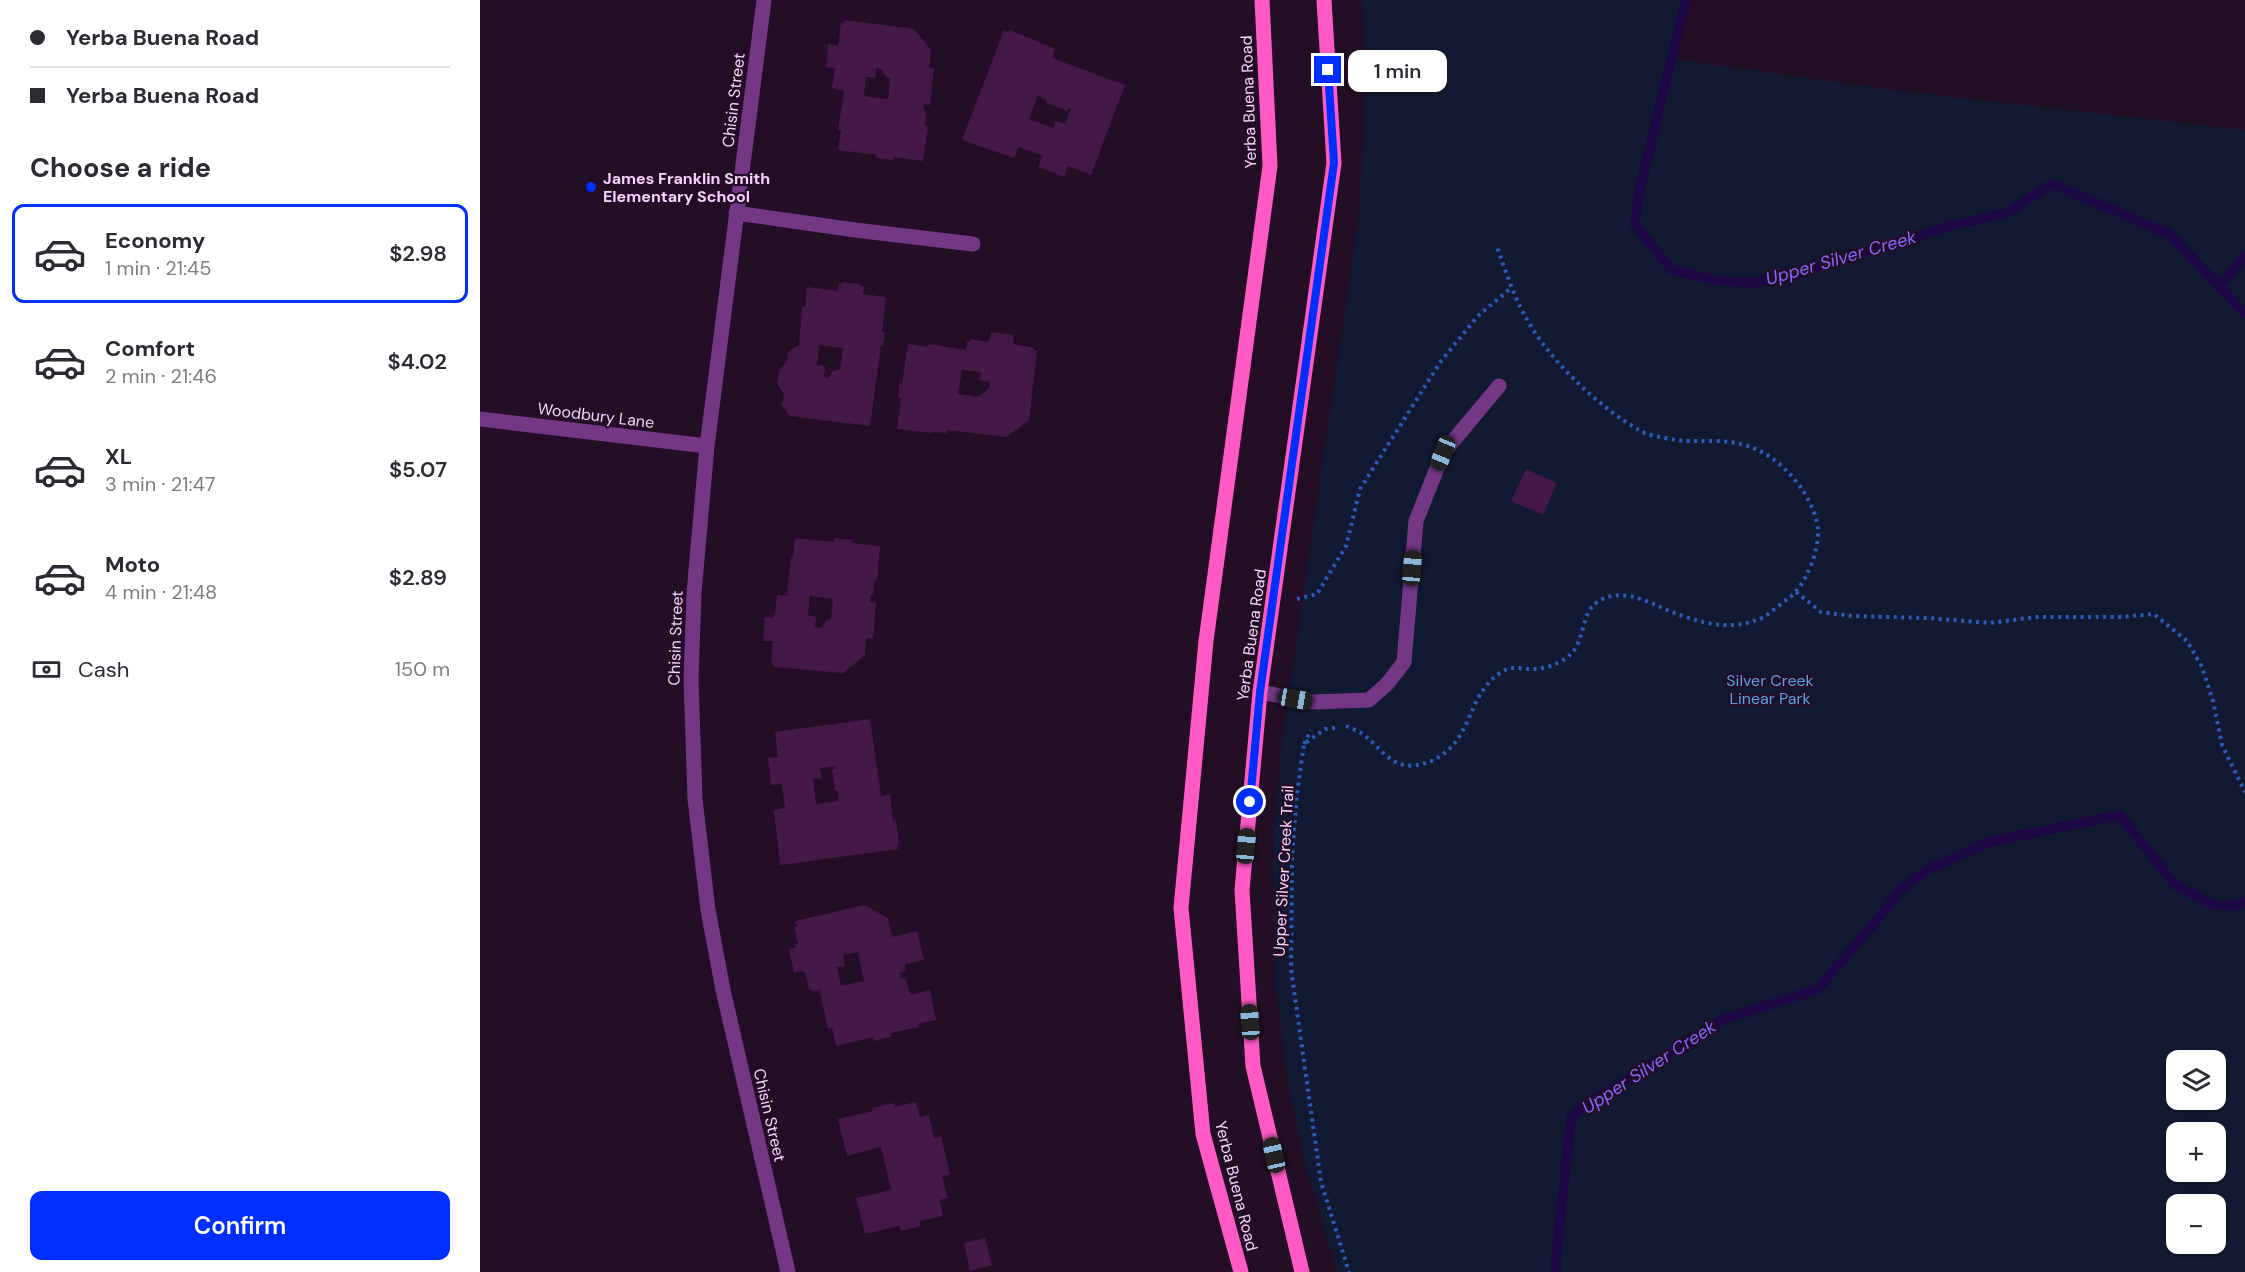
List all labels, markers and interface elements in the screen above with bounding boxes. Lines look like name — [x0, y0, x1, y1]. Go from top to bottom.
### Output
text: Yerba Buena Road — [66, 23, 259, 52]
street label: Yerba Buena Road — [1236, 35, 1261, 169]
callout: 1 min — [1349, 49, 1448, 91]
street label: Chisin Street — [717, 52, 750, 149]
route end — [1314, 56, 1341, 83]
text: 1 min — [1374, 58, 1421, 84]
text: Yerba Buena Road — [66, 81, 259, 110]
text: Choose a ride — [30, 150, 211, 185]
place label: James Franklin Smith Elementary School — [603, 168, 770, 207]
marker: James Franklin Smith Elementary School — [584, 180, 598, 194]
water label: Upper Silver Creek — [1763, 225, 1920, 291]
text: Economy — [105, 226, 205, 255]
icon: car — [33, 227, 87, 281]
text: $2.98 — [389, 239, 447, 268]
text: 1 min · 21:45 — [105, 255, 211, 281]
text: Comfort — [105, 334, 195, 363]
icon: car — [33, 335, 87, 389]
text: $4.02 — [388, 347, 447, 376]
text: 2 min · 21:46 — [105, 363, 217, 389]
street label: Woodbury Lane — [536, 398, 655, 433]
car — [1428, 433, 1458, 473]
text: XL — [105, 442, 132, 471]
icon: car — [33, 443, 87, 497]
text: $5.07 — [389, 455, 447, 484]
text: 3 min · 21:47 — [105, 471, 215, 497]
car — [1401, 549, 1423, 587]
text: Moto — [105, 550, 160, 579]
icon: car — [33, 551, 87, 605]
text: $2.89 — [389, 563, 447, 592]
street label: Yerba Buena Road — [1232, 568, 1271, 702]
text: 4 min · 21:48 — [105, 579, 217, 605]
street label: Chisin Street — [663, 590, 688, 686]
icon: cash — [30, 653, 63, 686]
text: Cash — [78, 655, 129, 684]
text: 150 m — [395, 656, 450, 682]
park label: Silver Creek Linear Park — [1726, 670, 1814, 709]
car — [1276, 687, 1314, 711]
street label: Upper Silver Creek Trail — [1269, 785, 1298, 957]
route start — [1236, 788, 1263, 815]
car — [1235, 827, 1257, 865]
car — [1240, 1003, 1260, 1041]
water label: Upper Silver Creek — [1577, 1014, 1721, 1119]
map controls — [2166, 1050, 2226, 1254]
button: layers — [2166, 1050, 2226, 1110]
street label: Chisin Street — [749, 1066, 790, 1164]
street label: Yerba Buena Road — [1210, 1119, 1263, 1253]
button: + — [2166, 1122, 2226, 1182]
car — [1261, 1135, 1287, 1175]
button: Confirm — [30, 1191, 450, 1260]
button: − — [2166, 1194, 2226, 1254]

